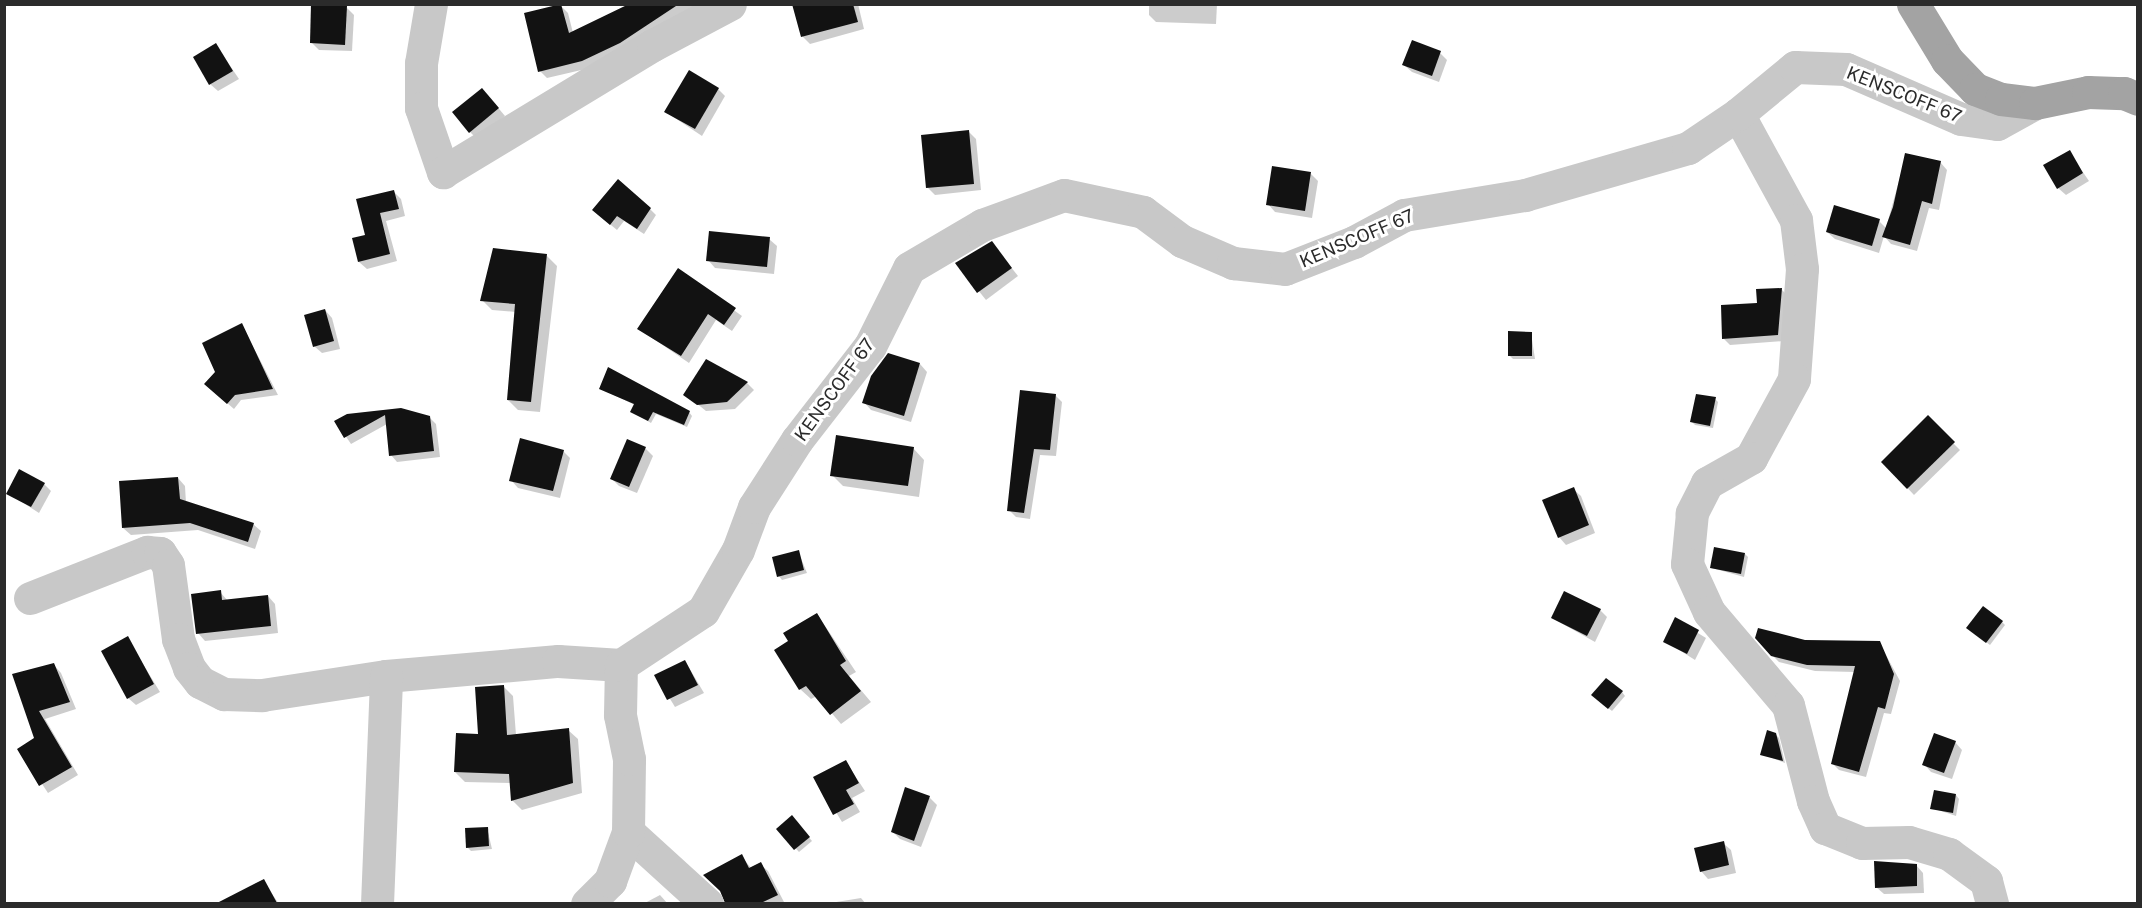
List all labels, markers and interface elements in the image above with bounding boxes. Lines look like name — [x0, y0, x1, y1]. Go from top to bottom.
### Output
street label: KENSCOFF 67 — [1843, 62, 1965, 128]
street label: KENSCOFF 67 — [1297, 205, 1417, 273]
street label: KENSCOFF 67 — [790, 334, 880, 446]

